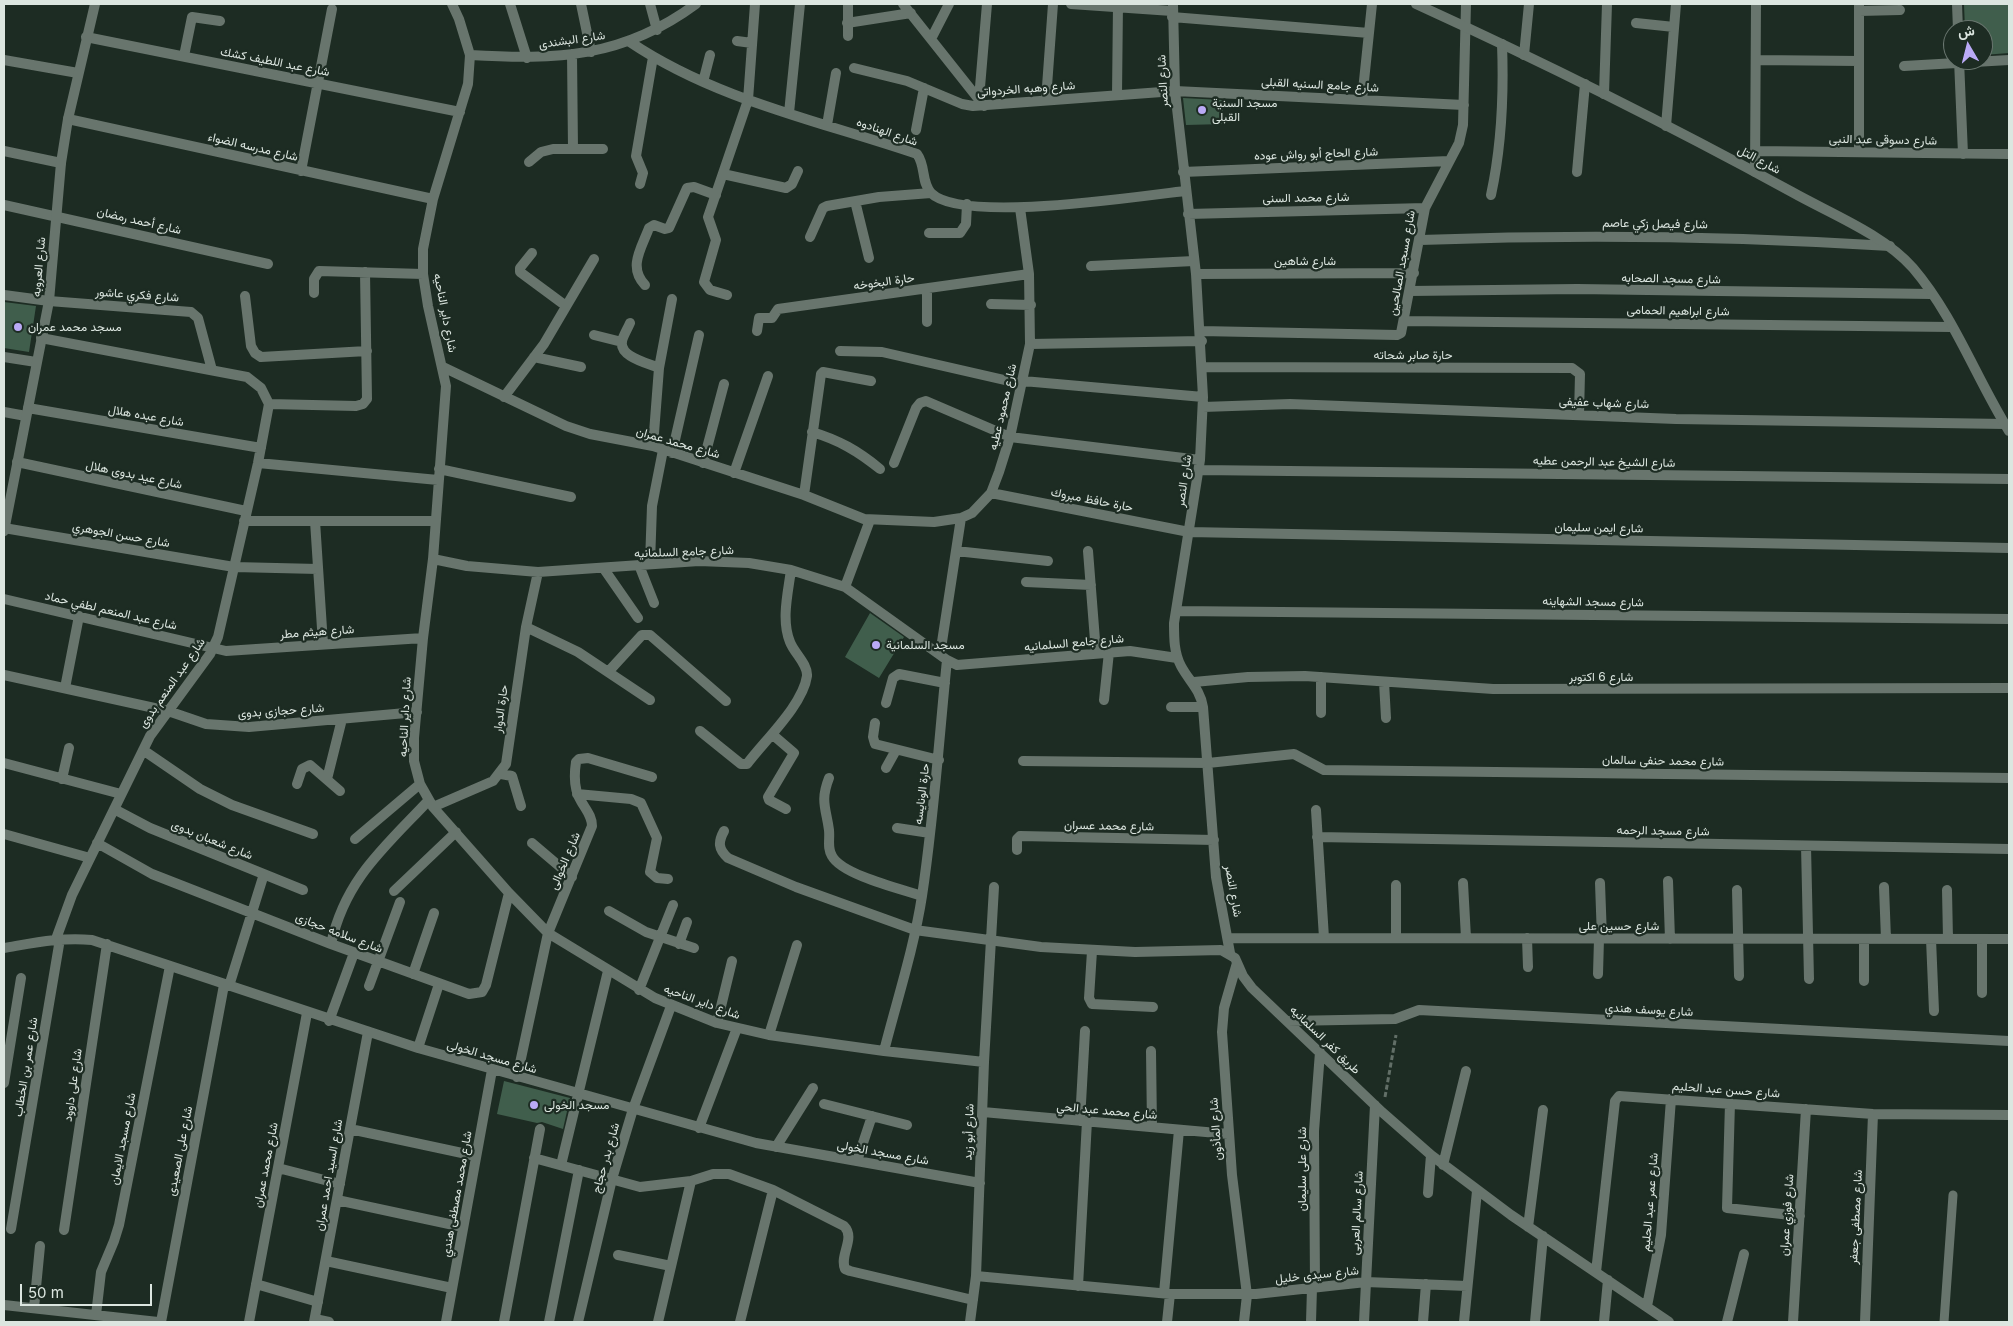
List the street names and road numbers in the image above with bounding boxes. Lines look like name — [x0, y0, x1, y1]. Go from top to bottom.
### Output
street label: شارع البشندى — [538, 28, 606, 52]
street label: شارع عبد اللطيف كشك — [219, 44, 331, 80]
street label: شارع النصر — [1154, 54, 1172, 108]
street label: شارع جامع السنيه القبلى — [1261, 75, 1379, 95]
street label: شارع وهبه الخردواتى — [976, 78, 1076, 100]
street label: شارع الهنادوه — [855, 115, 919, 149]
street label: شارع مدرسه الضواء — [207, 130, 299, 164]
street label: شارع دسوقى عبد النبى — [1829, 132, 1937, 148]
street label: شارع التل — [1735, 143, 1783, 177]
street label: شارع الحاج أبو رواش عوده — [1254, 145, 1378, 163]
street label: شارع محمد السنى — [1262, 190, 1350, 206]
street label: شارع أحمد رمضان — [95, 204, 183, 238]
street label: شارع مسجد الصالحين — [1386, 209, 1418, 317]
street label: شارع فيصل زكي عاصم — [1602, 216, 1708, 232]
street label: شارع العروبه — [29, 236, 49, 298]
street label: شارع شاهين — [1274, 254, 1336, 268]
street label: حارة البخوخه — [853, 271, 915, 293]
street label: شارع مسجد الصحابه — [1621, 271, 1721, 287]
street label: شارع داير الناحيه — [430, 272, 460, 354]
street label: شارع فكري عاشور — [95, 285, 179, 305]
street label: شارع ابراهيم الحمامى — [1626, 303, 1730, 319]
street label: حارة صابر شحاته — [1373, 348, 1453, 362]
street label: شارع محمود عطيه — [986, 362, 1020, 452]
street label: شارع شهاب عفيفى — [1559, 394, 1649, 412]
street label: شارع عبده هلال — [107, 402, 185, 430]
street label: شارع محمد عمران — [634, 424, 722, 462]
street label: شارع النصر — [1173, 454, 1195, 508]
street label: شارع الشيخ عبد الرحمن عطيه — [1533, 454, 1675, 470]
street label: شارع عيد بدوى هلال — [84, 458, 184, 492]
street label: حارة حافظ مبروك — [1050, 485, 1134, 515]
street label: شارع حسن الجوهري — [71, 519, 171, 551]
street label: شارع ايمن سليمان — [1555, 520, 1643, 536]
street label: شارع جامع السلمانيه — [634, 543, 734, 561]
street label: شارع عبد المنعم لطفي حماد — [44, 589, 178, 633]
street label: شارع مسجد الشهاينه — [1542, 594, 1644, 610]
street label: شارع هيثم مطر — [279, 622, 355, 642]
street label: شارع جامع السلمانيه — [1024, 631, 1124, 655]
street label: شارع عبد المنعم بدوى — [136, 635, 208, 731]
street label: شارع 6 اكتوبر — [1569, 670, 1633, 684]
street label: شارع داير الناحيه — [396, 677, 414, 757]
street label: حارة الدوار — [491, 684, 511, 734]
street label: شارع حجازى بدوى — [237, 701, 325, 721]
street label: شارع محمد حنفى سالمان — [1602, 753, 1724, 769]
street label: حارة الونايسه — [911, 763, 933, 825]
street label: شارع شعبان بدوى — [169, 817, 255, 863]
street label: شارع محمد عسران — [1064, 818, 1154, 834]
street label: شارع مسجد الرحمه — [1616, 823, 1710, 839]
street label: شارع الخوالى — [546, 830, 584, 892]
street label: شارع النصر — [1221, 864, 1245, 918]
street label: شارع سلامه حجازى — [293, 910, 385, 956]
street label: شارع حسين على — [1579, 919, 1659, 933]
street label: شارع داير الناحيه — [662, 982, 742, 1022]
street label: شارع يوسف هندي — [1604, 1000, 1694, 1020]
street label: طريق كفر السلمانيه — [1287, 1003, 1363, 1077]
street label: شارع عمر بن الخطاب — [11, 1016, 41, 1118]
street label: شارع مسجد الخولى — [445, 1037, 539, 1077]
street label: شارع على داوود — [61, 1048, 85, 1122]
street label: شارع حسن عبد الحليم — [1672, 1079, 1780, 1101]
street label: شارع مسجد الايمان — [107, 1092, 139, 1186]
street label: شارع المأذون — [1207, 1097, 1225, 1161]
street label: شارع محمد عبد الحي — [1056, 1099, 1158, 1123]
street label: شارع أبو زيد — [961, 1103, 977, 1161]
street label: شارع على الصعيدى — [164, 1105, 196, 1197]
street label: شارع السيد احمد عمران — [312, 1118, 346, 1232]
street label: شارع محمد عمران — [251, 1121, 281, 1209]
street label: شارع بدر حجاج — [589, 1121, 623, 1195]
street label: شارع على سليمان — [1295, 1127, 1309, 1211]
street label: شارع محمد مصطفى هندي — [439, 1130, 475, 1258]
street label: شارع مسجد الخولى — [836, 1138, 930, 1168]
street label: شارع عمر عبد الحليم — [1639, 1152, 1661, 1252]
street label: شارع مصطفى جعفر — [1846, 1169, 1866, 1265]
street label: شارع سالم العربى — [1348, 1170, 1366, 1256]
street label: شارع فوزي عمران — [1777, 1174, 1797, 1256]
street label: شارع سيدى خليل — [1274, 1263, 1360, 1287]

